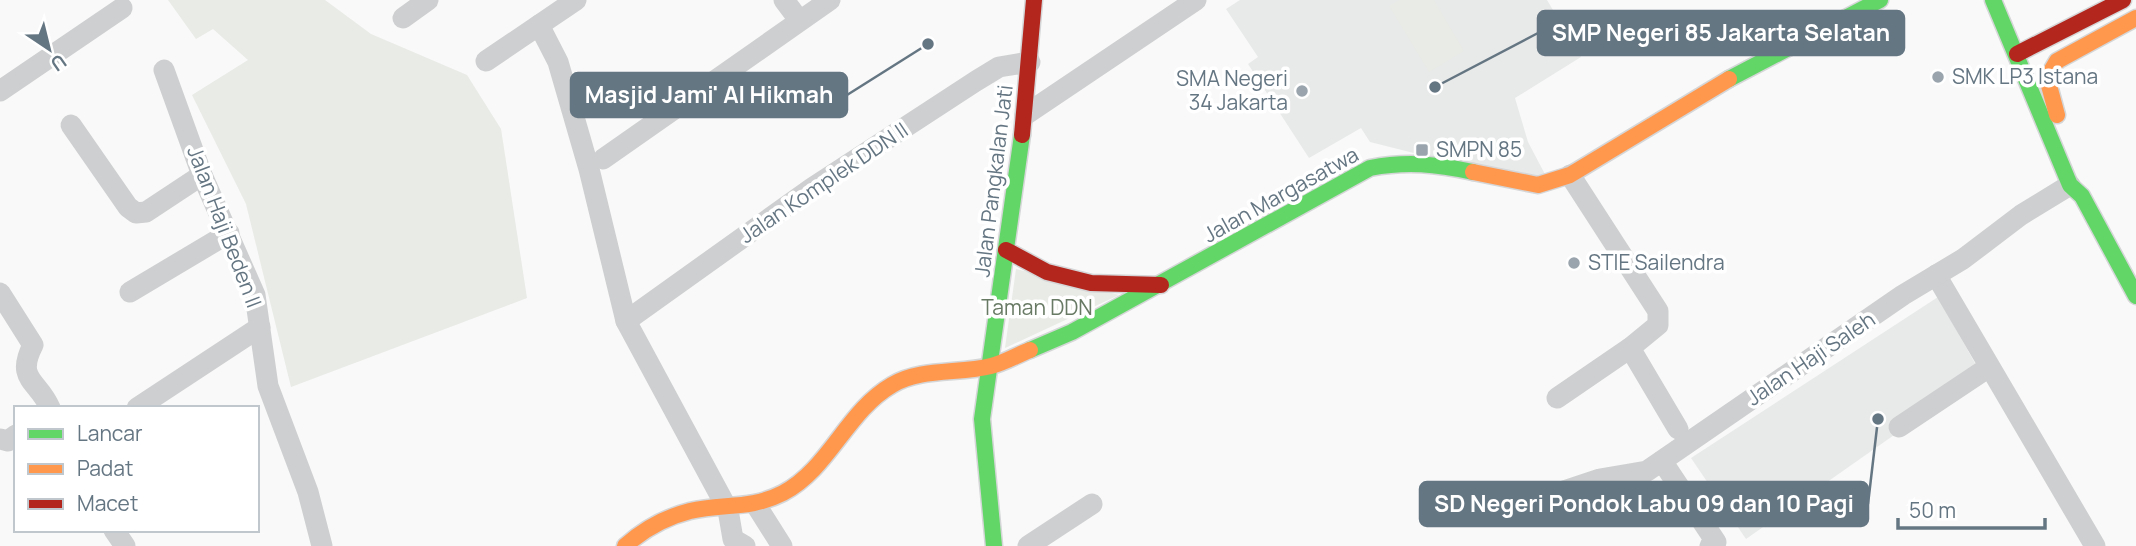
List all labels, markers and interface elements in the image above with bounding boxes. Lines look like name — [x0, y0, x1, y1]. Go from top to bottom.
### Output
callout: SMP Negeri 85 Jakarta Selatan — [1538, 11, 1904, 55]
north arrow — [14, 14, 84, 84]
text: SMP Negeri 85 Jakarta Selatan — [1552, 16, 1890, 48]
text: U — [46, 48, 72, 77]
place label: SMK LP3 Istana — [1952, 62, 2098, 90]
place label: SMA Negeri 34 Jakarta — [1176, 64, 1288, 116]
marker: SMK LP3 Istana — [1930, 69, 1946, 85]
callout: Masjid Jami' Al Hikmah — [571, 73, 847, 117]
text: Masjid Jami' Al Hikmah — [585, 78, 833, 110]
street label: Jalan Pangkalan Jati — [967, 83, 1019, 279]
marker: SMA Negeri 34 Jakarta — [1294, 83, 1310, 99]
street label: Jalan Komplek DDN II — [734, 115, 913, 249]
place label: SMPN 85 — [1436, 135, 1522, 163]
street label: Jalan Margasatwa — [1198, 140, 1363, 248]
street label: Jalan Haji Beden II — [181, 142, 269, 312]
marker: SMPN 85 — [1414, 142, 1430, 158]
place label: STIE Sailendra — [1588, 248, 1725, 276]
marker: STIE Sailendra — [1566, 255, 1582, 271]
park label: Taman DDN — [981, 293, 1093, 321]
street label: Jalan Haji Saleh — [1741, 305, 1880, 412]
legend — [14, 406, 259, 532]
text: Lancar — [77, 419, 143, 447]
text: Padat — [77, 454, 133, 482]
callout: SD Negeri Pondok Labu 09 dan 10 Pagi — [1420, 482, 1868, 526]
scale bar — [1898, 486, 2045, 530]
text: SD Negeri Pondok Labu 09 dan 10 Pagi — [1434, 487, 1854, 519]
text: Macet — [77, 489, 138, 517]
text: 50 m — [1909, 496, 1956, 524]

